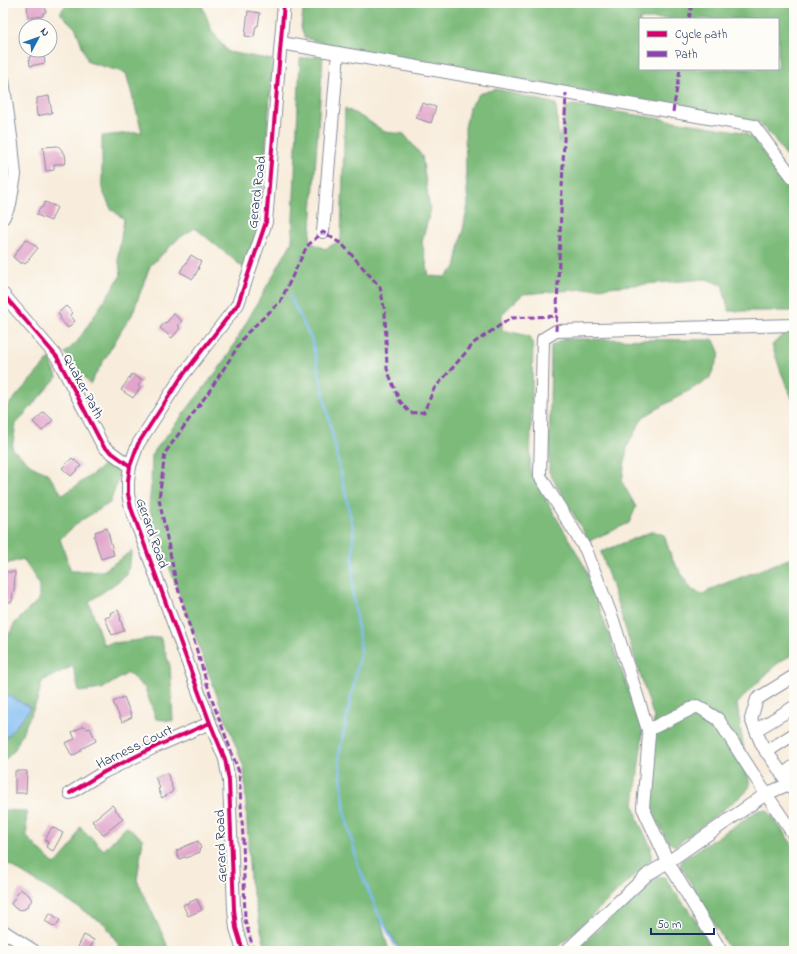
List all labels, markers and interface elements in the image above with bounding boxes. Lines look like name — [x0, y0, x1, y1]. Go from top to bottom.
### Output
north arrow — [18, 18, 58, 58]
legend — [639, 18, 779, 70]
text: N — [36, 24, 53, 40]
text: Cycle path — [675, 26, 727, 45]
text: Path — [675, 46, 698, 64]
street label: Gerard Road — [243, 154, 272, 230]
street label: Quaker Path — [57, 350, 109, 423]
street label: Gerard Road — [130, 496, 173, 572]
street label: Harness Court — [93, 720, 177, 775]
street label: Gerard Road — [210, 809, 233, 883]
scale bar — [651, 910, 714, 936]
text: 50 m — [657, 916, 681, 934]

